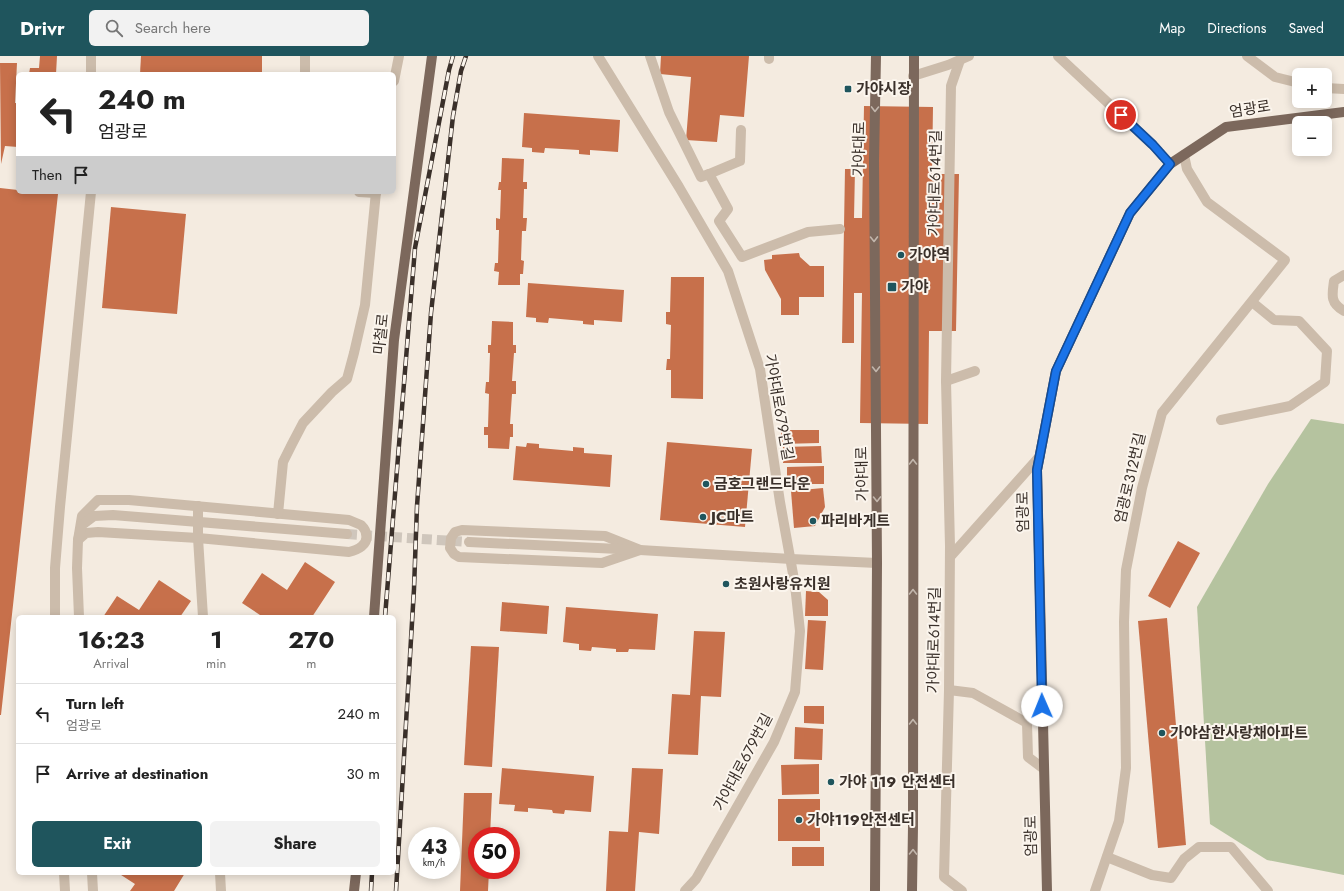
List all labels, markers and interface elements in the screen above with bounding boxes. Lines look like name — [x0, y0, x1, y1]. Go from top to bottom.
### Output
search box — [89, 10, 369, 46]
text: Drivr — [20, 15, 65, 42]
icon: search — [103, 17, 125, 39]
text: Search here — [135, 17, 211, 39]
text: Map — [1159, 18, 1185, 38]
text: Directions — [1207, 18, 1267, 38]
text: Saved — [1289, 18, 1324, 38]
map controls — [1292, 68, 1332, 156]
button: + — [1292, 68, 1332, 108]
place label: 가야시장 — [856, 78, 911, 100]
text: 240 m — [98, 79, 186, 120]
marker: 가야시장 — [843, 84, 853, 94]
icon: left — [32, 88, 84, 140]
street label: 엄광로 — [1228, 95, 1272, 123]
pin — [1104, 98, 1138, 132]
icon: arrive — [1110, 104, 1132, 126]
one-way arrow — [871, 106, 879, 112]
button: − — [1292, 116, 1332, 156]
text: 엄광로 — [98, 119, 148, 145]
street label: 가야대로 — [848, 121, 870, 177]
street label: 가야대로614번길 — [923, 129, 947, 237]
text: Then — [32, 164, 62, 186]
icon: arrive — [70, 164, 92, 186]
one-way arrow — [870, 236, 879, 242]
place label: 가야역 — [909, 244, 950, 266]
marker: 가야역 — [896, 250, 906, 260]
place label: 가야 — [901, 276, 929, 298]
marker: 가야 — [886, 281, 898, 293]
street label: 마철로 — [368, 312, 394, 356]
street label: 가야대로679번길 — [759, 352, 799, 462]
one-way arrow — [872, 366, 880, 372]
street label: 엄광로312번길 — [1109, 430, 1151, 526]
street label: 가야대로 — [851, 446, 873, 502]
one-way arrow — [909, 459, 917, 465]
place label: 금호그랜드타운 — [714, 473, 811, 495]
marker: 금호그랜드타운 — [701, 479, 711, 489]
street label: 엄광로 — [1012, 491, 1034, 533]
one-way arrow — [873, 496, 881, 502]
place label: JC마트 — [708, 506, 754, 528]
place label: 파리바게트 — [821, 510, 890, 532]
marker: JC마트 — [698, 512, 708, 522]
marker: 파리바게트 — [808, 516, 818, 526]
place label: 초원사랑유치원 — [734, 573, 831, 595]
marker: 초원사랑유치원 — [721, 579, 731, 589]
street label: 가야대로614번길 — [922, 586, 946, 694]
one-way arrow — [909, 589, 917, 595]
text: 16:23 — [78, 622, 144, 657]
text: 1 — [210, 622, 222, 657]
text: 270 — [288, 622, 334, 657]
text: Arrival — [93, 654, 129, 673]
text: min — [206, 654, 226, 673]
text: m — [306, 654, 316, 673]
position arrow — [1021, 685, 1063, 727]
text: Turn left — [66, 693, 124, 715]
icon: left — [32, 703, 54, 725]
text: 240 m — [338, 703, 380, 725]
street label: 가야대로679번길 — [708, 709, 778, 815]
text: 엄광로 — [66, 716, 102, 735]
one-way arrow — [909, 719, 917, 725]
place label: 가야삼한사랑채아파트 — [1170, 722, 1308, 744]
marker: 가야삼한사랑채아파트 — [1157, 728, 1167, 738]
icon: arrive — [32, 763, 54, 785]
text: Arrive at destination — [66, 763, 208, 785]
text: 30 m — [347, 763, 380, 785]
place label: 가야 119 안전센터 — [839, 771, 956, 793]
marker: 가야 119 안전센터 — [826, 777, 836, 787]
place label: 가야119안전센터 — [807, 809, 915, 831]
marker: 가야119안전센터 — [794, 815, 804, 825]
street label: 엄광로 — [1020, 815, 1042, 857]
button: Exit — [32, 821, 202, 867]
button: Share — [210, 821, 380, 867]
speed limit sign: 50 — [468, 827, 520, 879]
text: 43 — [421, 833, 447, 862]
one-way arrow — [909, 849, 917, 855]
text: km/h — [423, 855, 445, 870]

